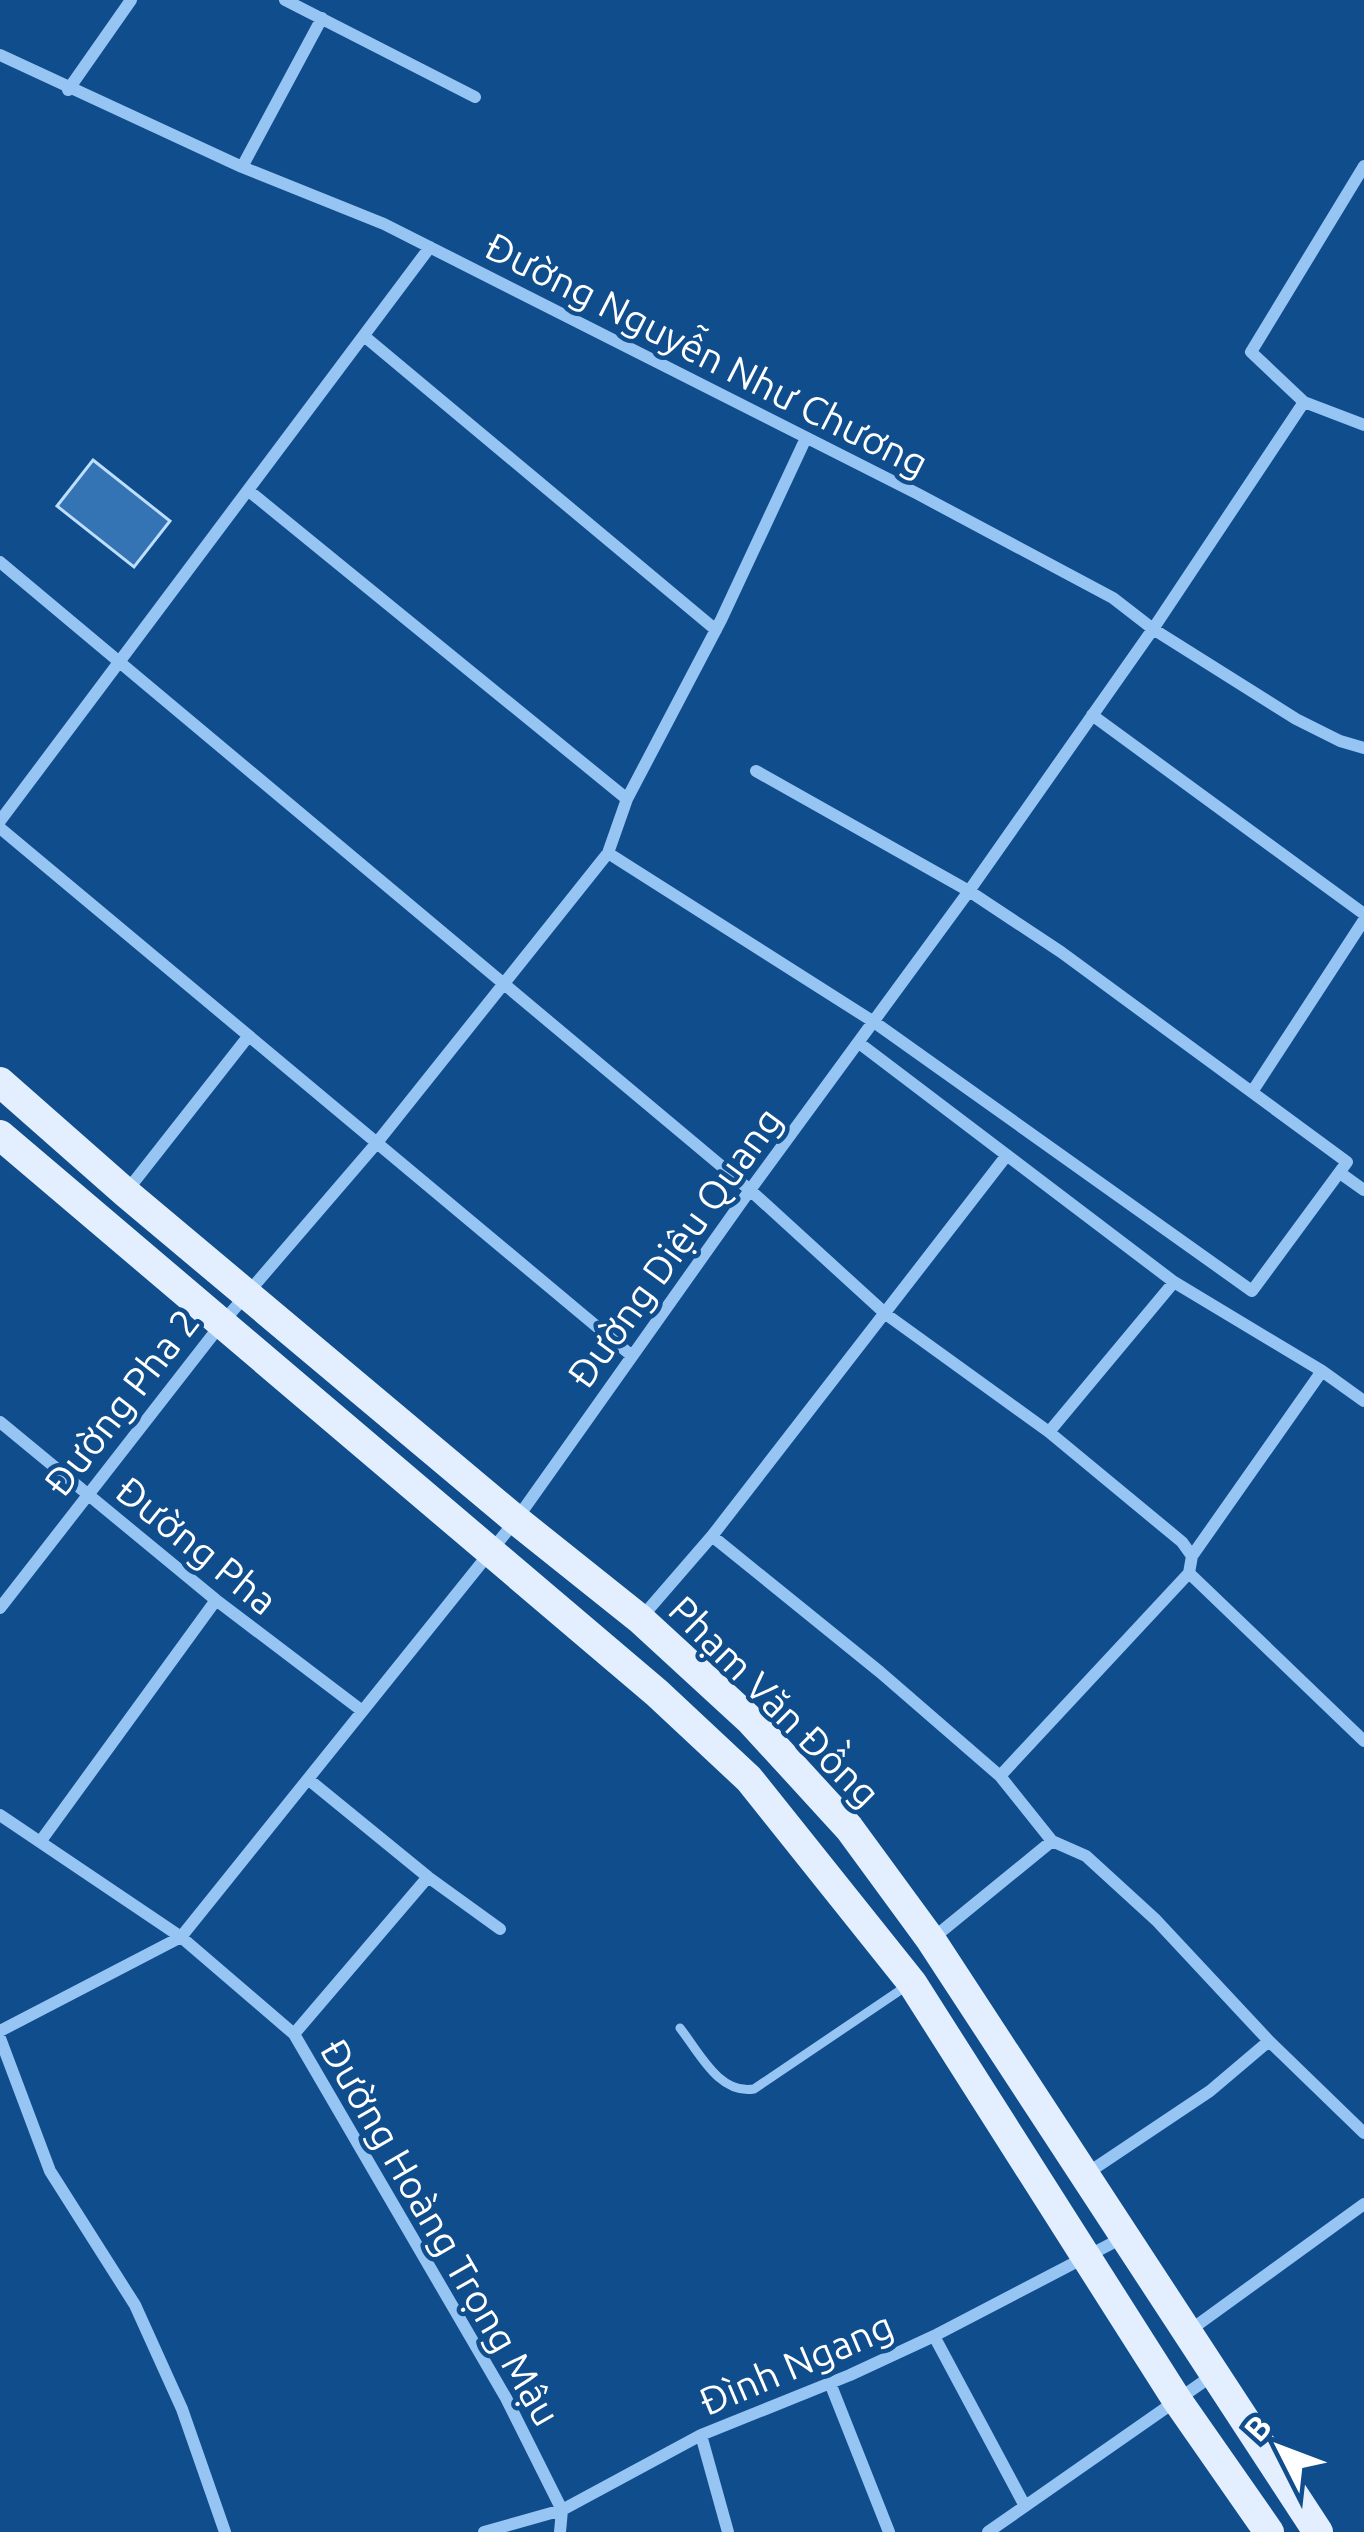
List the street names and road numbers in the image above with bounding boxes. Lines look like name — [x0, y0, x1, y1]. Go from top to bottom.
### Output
street label: Đường Nguyễn Như Chương — [479, 220, 937, 484]
street label: Đường Diệu Quang — [558, 1099, 790, 1395]
street label: Đường Pha 2 — [35, 1300, 207, 1504]
street label: Đường Pha — [108, 1467, 286, 1623]
street label: Phạm Văn Đồng — [661, 1584, 892, 1815]
street label: Đường Hoàng Trọng Mậu — [313, 2031, 569, 2433]
street label: Đình Ngang — [693, 2303, 899, 2423]

